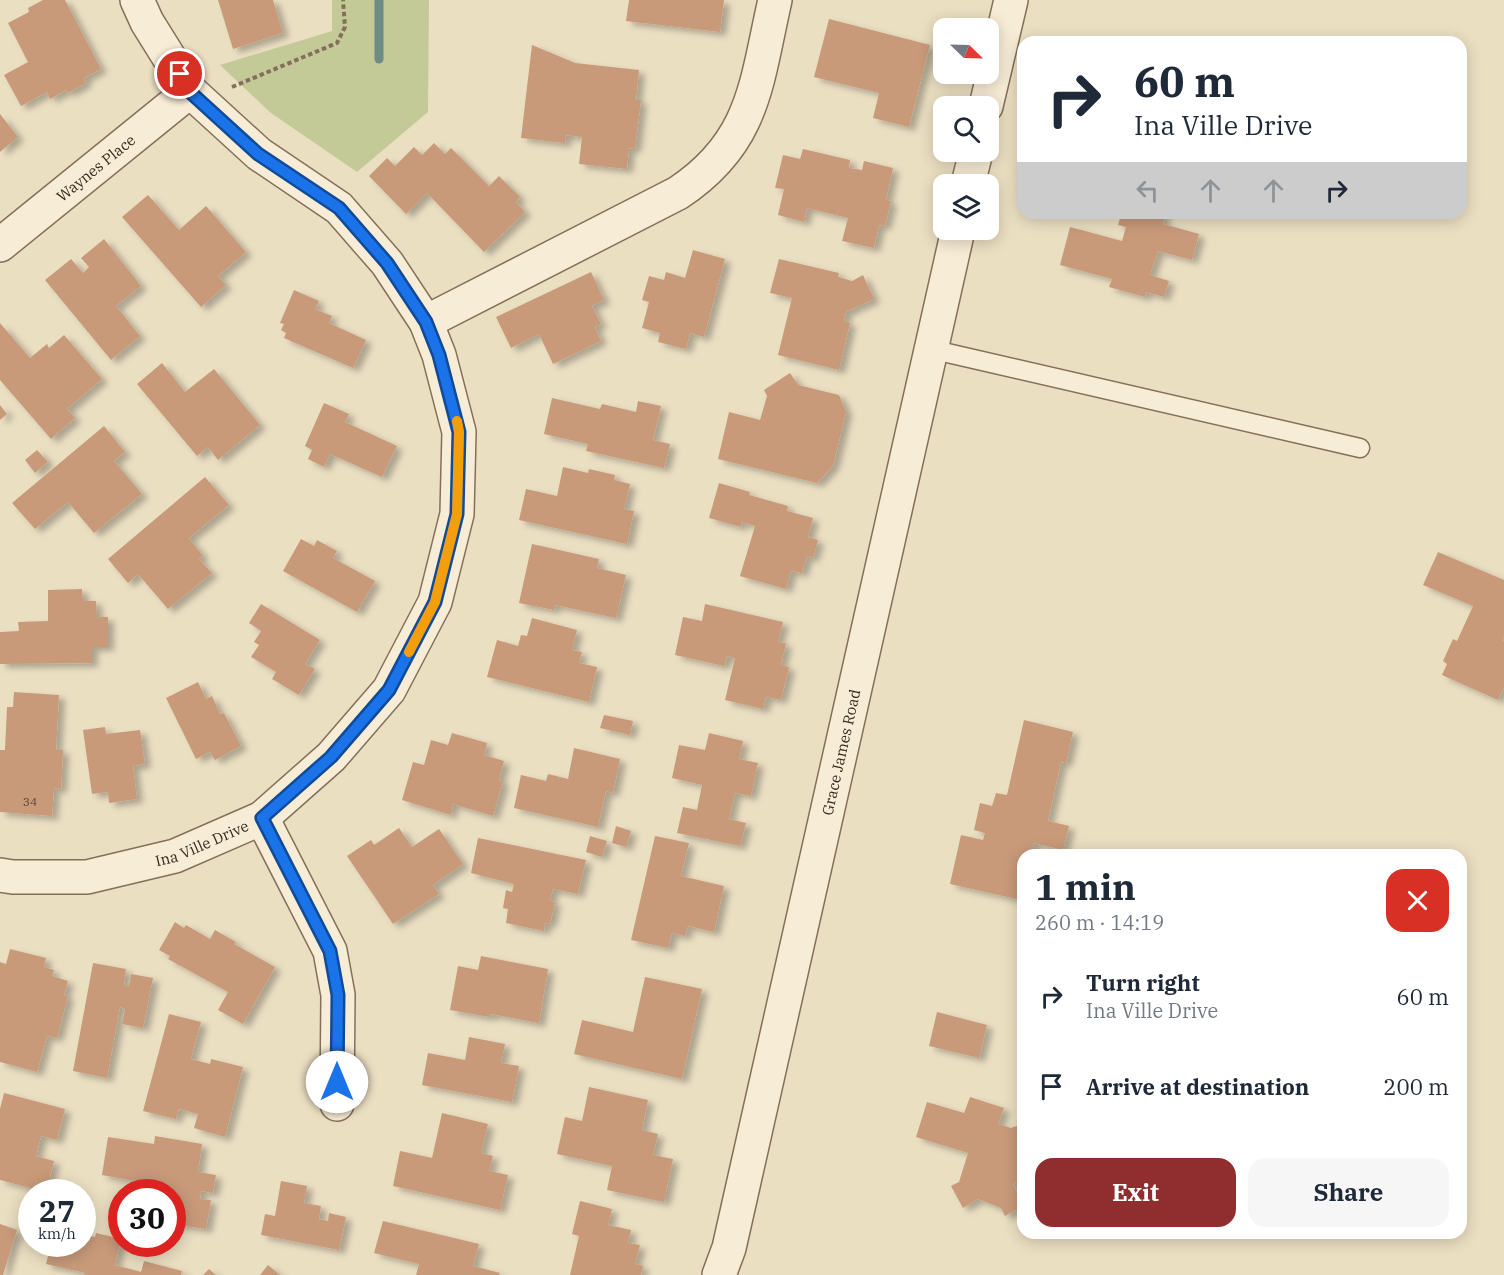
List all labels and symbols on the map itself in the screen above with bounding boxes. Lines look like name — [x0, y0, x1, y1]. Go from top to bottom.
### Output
north arrow — [933, 18, 999, 84]
pin — [154, 48, 205, 99]
street label: Waynes Place — [52, 130, 139, 205]
street label: Grace James Road — [817, 687, 864, 817]
house number: 34 — [23, 794, 37, 809]
street label: Ina Ville Drive — [153, 816, 251, 870]
position arrow — [305, 1050, 369, 1114]
speed limit sign: 30 — [108, 1179, 186, 1257]

